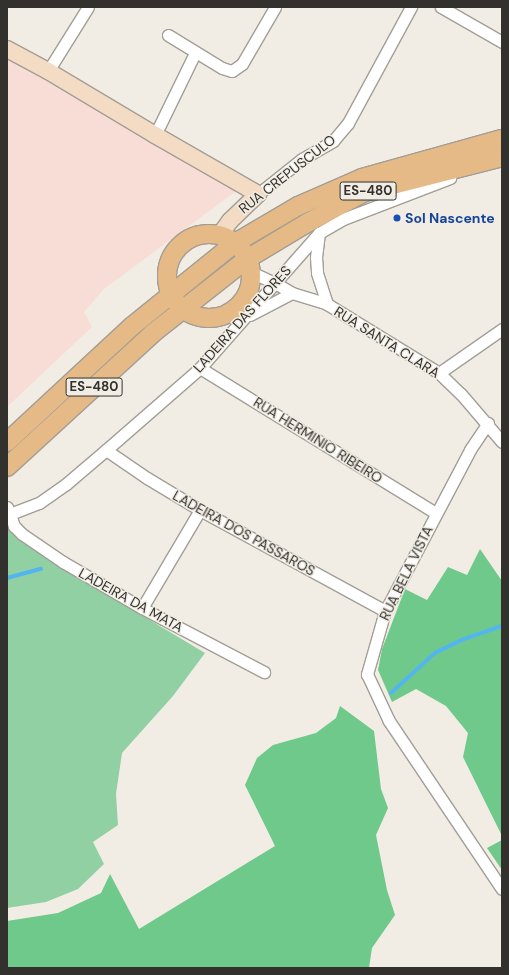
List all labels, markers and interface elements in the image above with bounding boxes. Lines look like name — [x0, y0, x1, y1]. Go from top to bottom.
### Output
street label: RUA CREPUSCULO — [235, 131, 339, 217]
road number: ES-480 — [339, 180, 397, 202]
place label: Sol Nascente — [405, 210, 495, 226]
marker: Sol Nascente — [392, 213, 402, 223]
street label: LADEIRA DAS FLORES — [190, 262, 294, 376]
street label: RUA SANTA CLARA — [331, 303, 443, 381]
road number: ES-480 — [65, 376, 123, 398]
street label: RUA HERMINIO RIBEIRO — [250, 393, 386, 487]
street label: LADEIRA DOS PASSAROS — [170, 487, 318, 579]
street label: RUA BELA VISTA — [376, 523, 436, 623]
street label: LADEIRA DA MATA — [76, 564, 186, 636]

